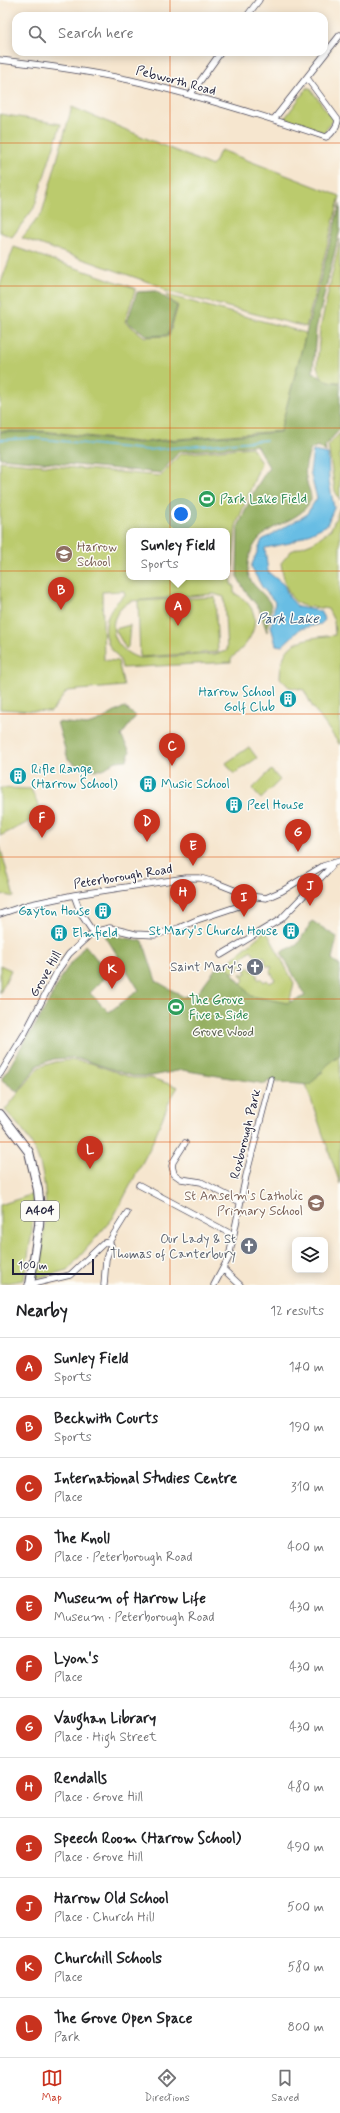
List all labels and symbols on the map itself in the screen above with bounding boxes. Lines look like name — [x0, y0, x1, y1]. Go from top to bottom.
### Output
street label: Pebworth Road — [134, 62, 218, 100]
sports icon: Park Lake Field — [197, 489, 217, 509]
place label: Park Lake Field — [220, 491, 307, 508]
your location — [171, 504, 191, 524]
place label: Harrow School — [77, 539, 117, 571]
school or university icon: Harrow School — [54, 544, 74, 564]
pin: B — [48, 577, 74, 610]
pin: A — [165, 593, 191, 626]
water label: Park Lake — [257, 610, 320, 628]
place label: Harrow School Golf Club — [198, 684, 275, 716]
building icon: Harrow School Golf Club — [278, 689, 298, 709]
pin: C — [159, 733, 185, 766]
place label: Rifle Range (Harrow School) — [31, 761, 118, 793]
building icon: Rifle Range (Harrow School) — [8, 766, 28, 786]
building icon: Music School — [138, 774, 158, 794]
place label: Music School — [161, 776, 230, 793]
building icon: Peel House — [224, 795, 244, 815]
place label: Peel House — [247, 797, 304, 814]
pin: F — [29, 805, 55, 838]
pin: D — [134, 809, 160, 842]
pin: G — [285, 819, 311, 852]
pin: E — [180, 833, 206, 866]
street label: Peterborough Road — [72, 861, 174, 893]
pin: J — [297, 873, 323, 906]
pin: H — [170, 879, 196, 912]
pin: I — [231, 884, 257, 917]
building icon: Gayton House — [93, 901, 113, 921]
place label: Gayton House — [18, 903, 90, 920]
building icon: St Mary's Church House — [281, 921, 301, 941]
building icon: Elmfield — [49, 923, 69, 943]
place label: St Mary's Church House — [149, 923, 278, 940]
place label: Elmfield — [72, 925, 118, 942]
street label: Grove Hill — [26, 948, 66, 1000]
pin: K — [99, 956, 125, 989]
church icon: Saint Mary's — [245, 957, 265, 977]
place label: Saint Mary's — [170, 959, 242, 976]
place label: The Grove Five a Side — [189, 992, 248, 1024]
sports icon: The Grove Five a Side — [166, 997, 186, 1017]
park label: Grove Wood — [192, 1024, 254, 1041]
street label: Roxborough Park — [227, 1086, 266, 1181]
pin: L — [77, 1136, 103, 1169]
place label: St Anselm's Catholic Primary School — [184, 1188, 303, 1220]
school or university icon: St Anselm's Catholic Primary School — [306, 1193, 326, 1213]
road number: A404 — [21, 1201, 59, 1221]
place label: Our Lady & St Thomas of Canterbury — [110, 1231, 236, 1263]
church icon: Our Lady & St Thomas of Canterbury — [239, 1236, 259, 1256]
scale bar — [12, 1257, 94, 1276]

